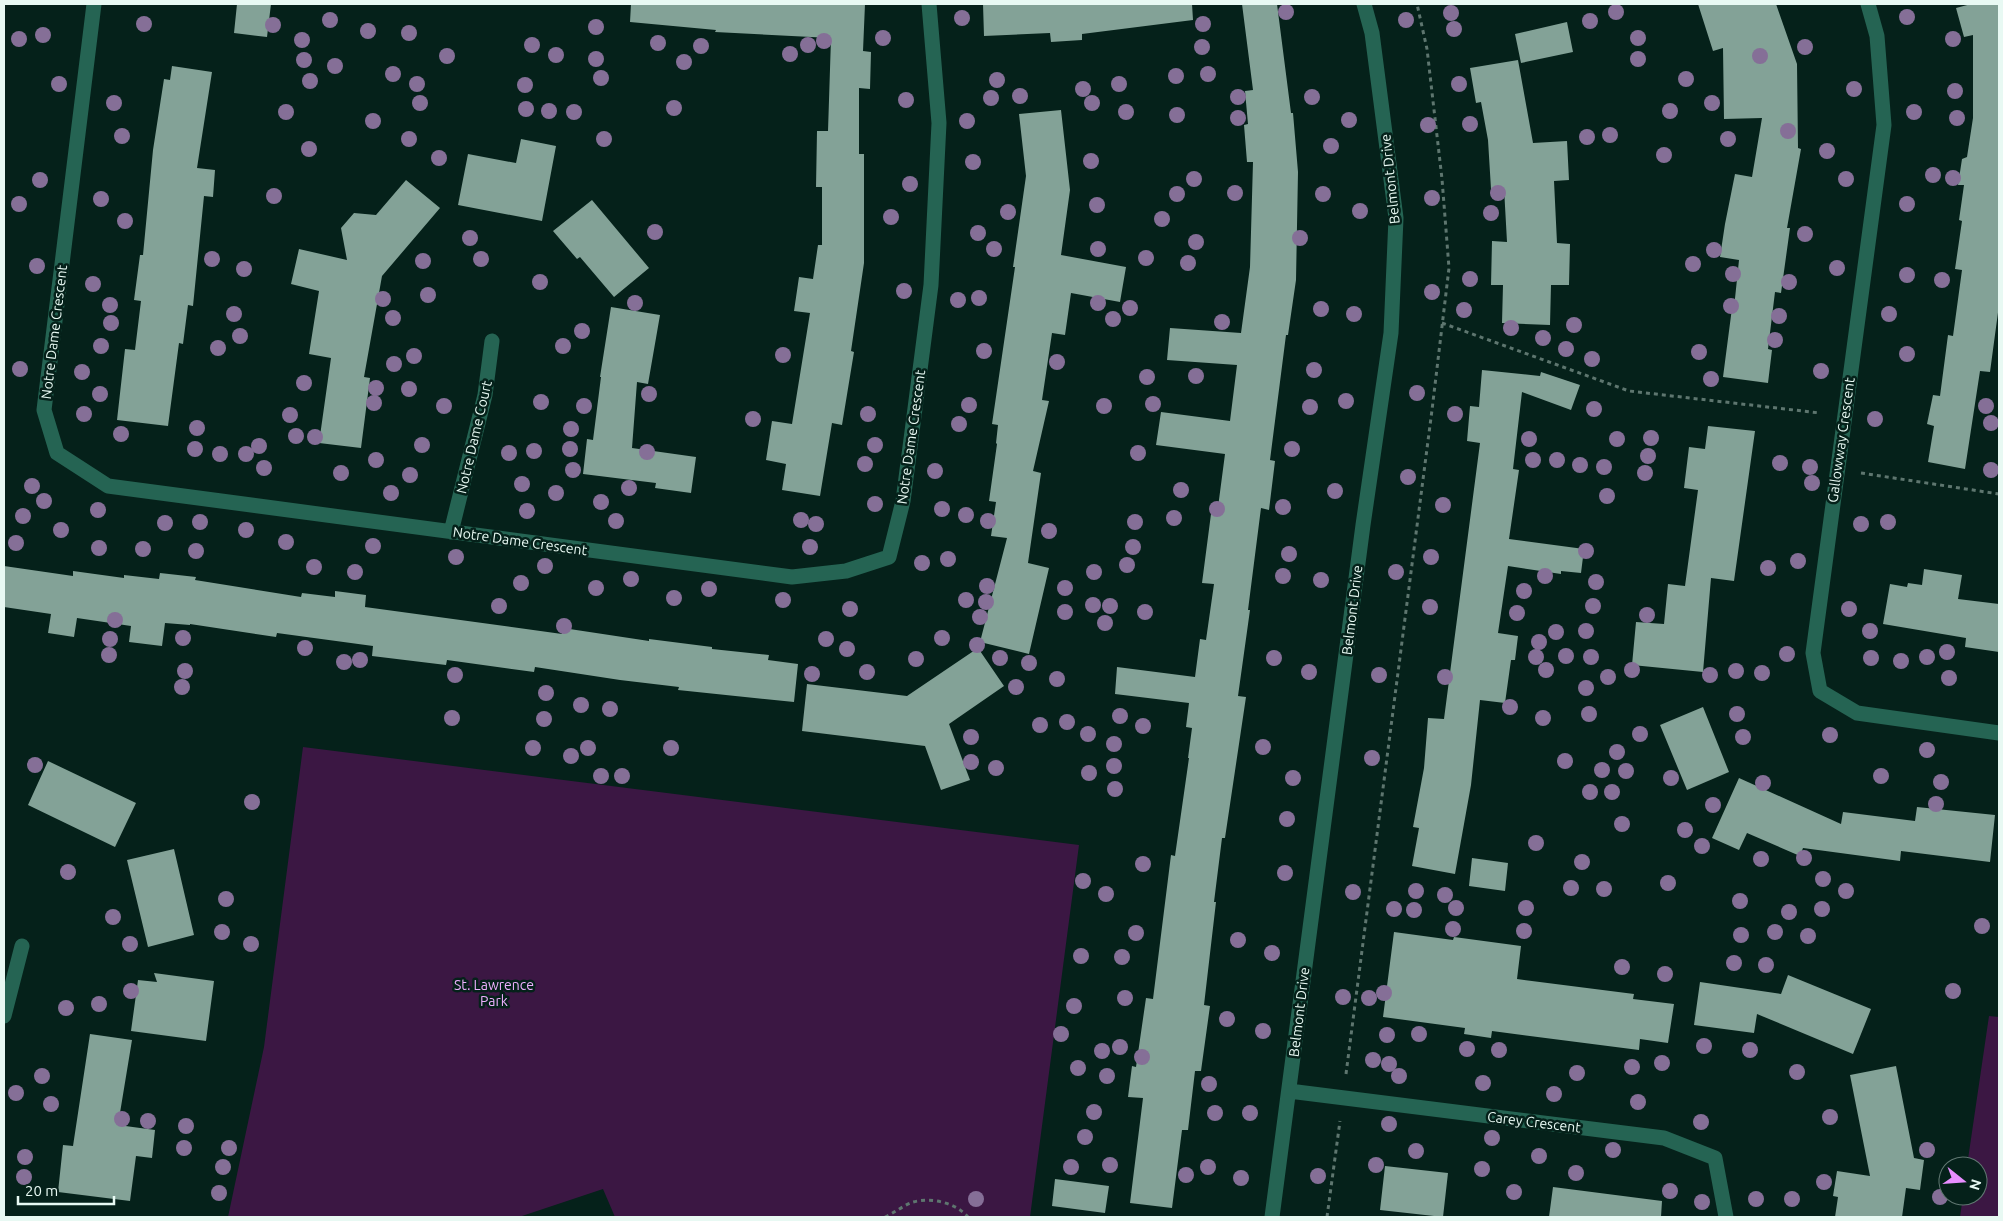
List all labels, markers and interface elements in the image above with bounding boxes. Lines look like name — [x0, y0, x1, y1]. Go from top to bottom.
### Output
street label: Belmont Drive — [1377, 133, 1403, 225]
street label: Notre Dame Crescent — [38, 263, 70, 400]
street label: Notre Dame Crescent — [894, 368, 928, 505]
street label: Gallowway Crescent — [1824, 376, 1858, 504]
street label: Notre Dame Court — [453, 378, 495, 495]
street label: Notre Dame Crescent — [452, 524, 589, 558]
street label: Belmont Drive — [1339, 564, 1365, 656]
street label: Belmont Drive — [1286, 966, 1312, 1058]
park label: St. Lawrence Park — [454, 977, 534, 1009]
street label: Carey Crescent — [1486, 1108, 1582, 1136]
north arrow — [1938, 1156, 1988, 1206]
scale bar — [18, 1174, 114, 1206]
text: N — [1966, 1177, 1985, 1192]
text: 20 m — [25, 1182, 58, 1199]

